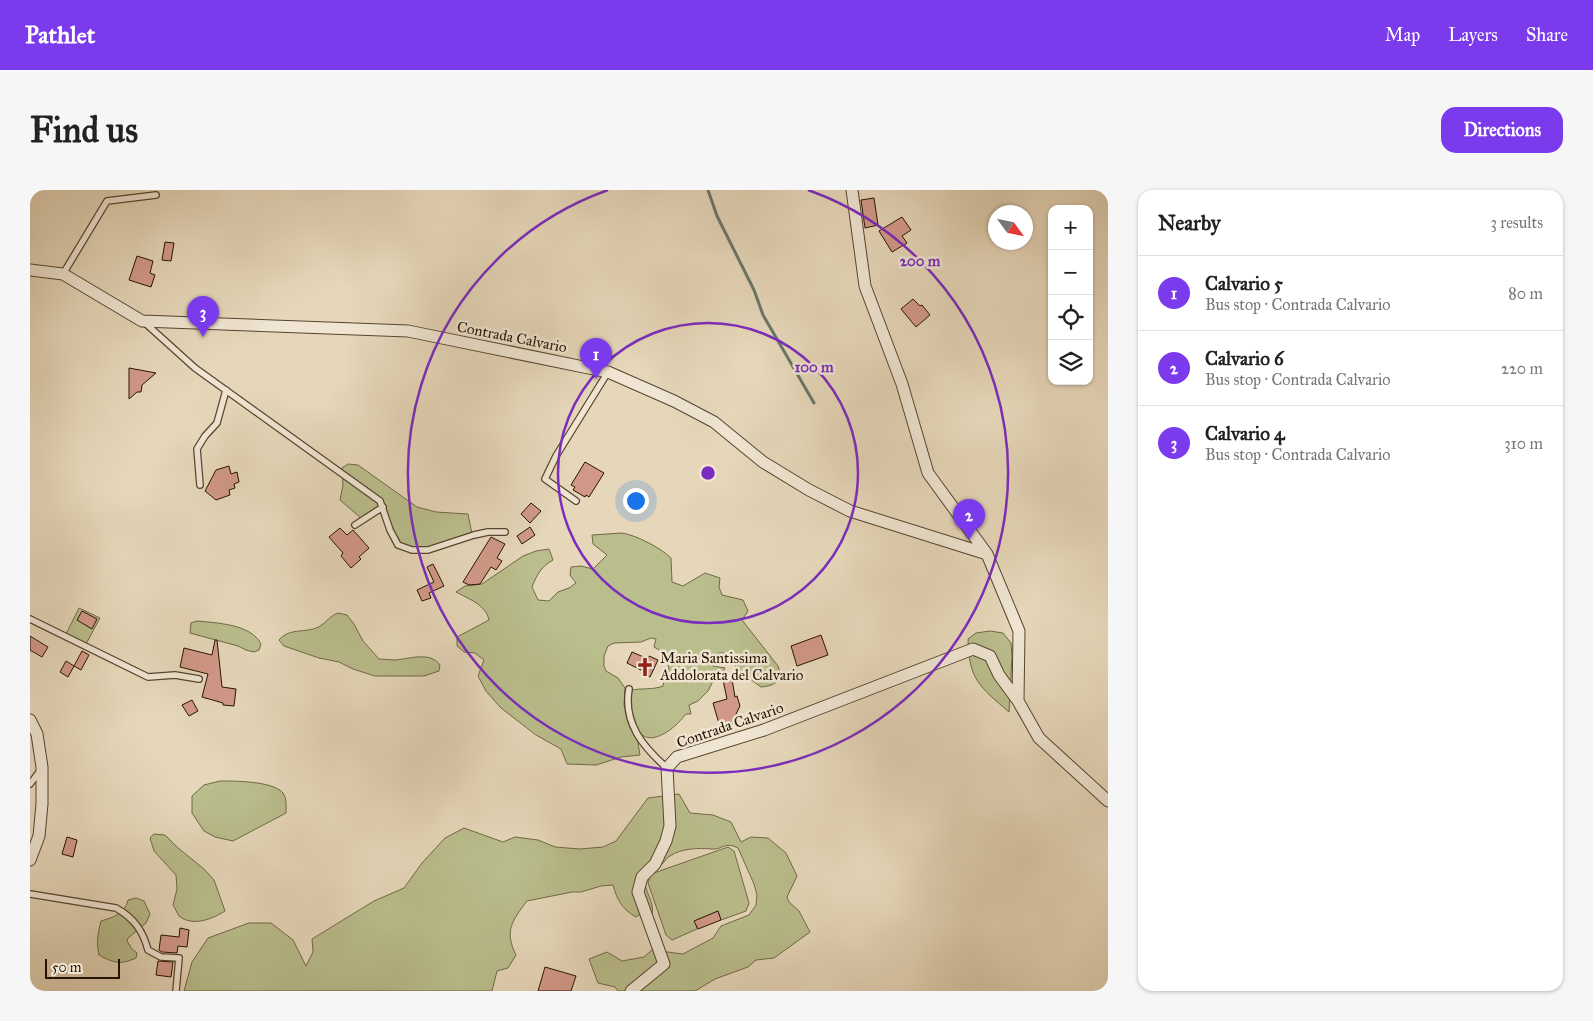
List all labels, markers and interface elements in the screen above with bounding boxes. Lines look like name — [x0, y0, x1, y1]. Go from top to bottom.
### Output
text: Pathlet — [25, 20, 95, 50]
text: Map — [1385, 24, 1420, 46]
text: Layers — [1448, 24, 1498, 46]
text: Share — [1526, 24, 1568, 46]
button: Directions — [1441, 107, 1563, 153]
text: Find us — [30, 109, 138, 152]
north arrow — [988, 205, 1033, 250]
map controls — [1048, 205, 1093, 385]
button: + — [1048, 205, 1093, 250]
text: Nearby — [1158, 210, 1221, 236]
text: 3 results — [1490, 213, 1543, 232]
button: − — [1048, 250, 1093, 295]
text: 200 m — [900, 252, 941, 270]
text: Calvario 5 — [1205, 272, 1283, 295]
text: 1 — [1171, 284, 1177, 303]
text: 80 m — [1508, 284, 1543, 303]
button: locate — [1048, 295, 1093, 340]
text: Bus stop · Contrada Calvario — [1205, 295, 1391, 314]
pin: 3 — [187, 296, 219, 337]
street label: Contrada Calvario — [456, 318, 569, 357]
pin: 1 — [580, 338, 612, 379]
button: layers — [1048, 340, 1093, 385]
text: Calvario 6 — [1205, 347, 1284, 370]
text: 100 m — [794, 358, 834, 376]
text: 2 — [1170, 359, 1178, 378]
text: 220 m — [1501, 359, 1543, 378]
text: Bus stop · Contrada Calvario — [1205, 370, 1391, 389]
text: Calvario 4 — [1205, 422, 1285, 445]
text: 3 — [1171, 434, 1177, 453]
text: 310 m — [1504, 434, 1543, 453]
text: Bus stop · Contrada Calvario — [1205, 445, 1391, 464]
centre of rings — [699, 464, 717, 482]
your location — [623, 488, 649, 514]
pin: 2 — [953, 499, 985, 540]
place label: Maria Santissima Addolorata del Calvario — [659, 649, 804, 684]
church icon: Maria Santissima Addolorata del Calvario — [634, 656, 656, 678]
street label: Contrada Calvario — [674, 698, 786, 752]
scale bar — [45, 956, 120, 979]
text: 50 m — [52, 959, 81, 976]

